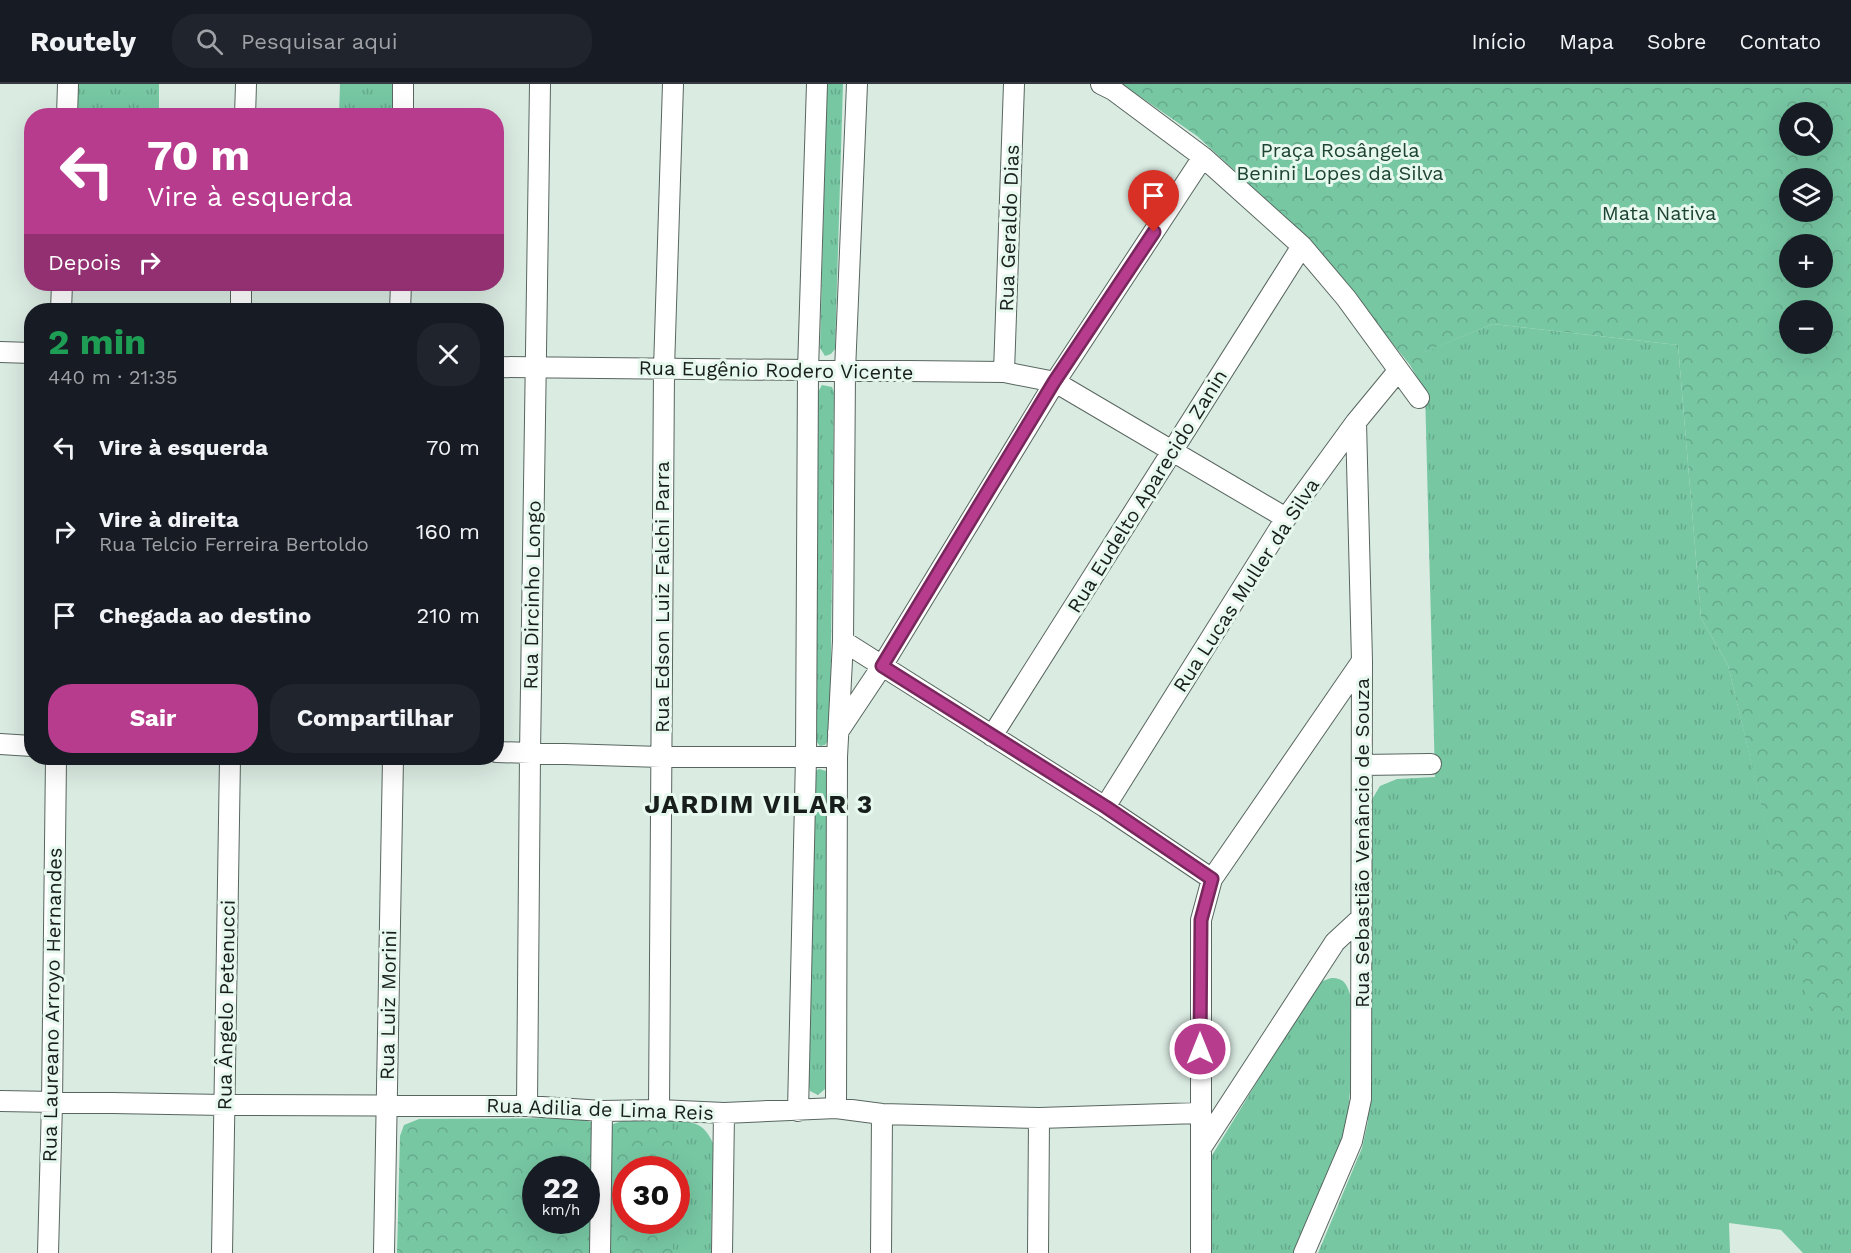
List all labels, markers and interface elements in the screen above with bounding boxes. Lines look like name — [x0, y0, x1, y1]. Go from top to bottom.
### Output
search box — [172, 14, 592, 68]
text: Routely — [30, 25, 136, 58]
icon: search — [193, 25, 226, 58]
text: Pesquisar aqui — [241, 29, 398, 54]
text: Início — [1471, 29, 1526, 54]
text: Mapa — [1559, 29, 1614, 54]
text: Sobre — [1647, 29, 1706, 54]
text: Contato — [1739, 29, 1821, 54]
map controls — [1779, 102, 1833, 354]
button: search — [1779, 102, 1833, 156]
text: 70 m — [147, 131, 250, 180]
icon: left — [48, 132, 126, 210]
park label: Praça Rosângela Benini Lopes da Silva — [1236, 138, 1444, 185]
street label: Rua Geraldo Dias — [994, 144, 1024, 312]
button: layers — [1779, 168, 1833, 222]
pin — [1128, 170, 1179, 232]
icon: arrive — [1137, 179, 1170, 212]
text: Vire à esquerda — [147, 181, 353, 213]
park label: Mata Nativa — [1602, 201, 1716, 225]
button: + — [1779, 234, 1833, 288]
icon: right — [133, 246, 166, 279]
text: Depois — [48, 250, 121, 275]
button: − — [1779, 300, 1833, 354]
text: 2 min — [48, 321, 146, 363]
button: close — [417, 323, 480, 386]
street label: Rua Eugênio Rodero Vicente — [638, 356, 914, 384]
text: 440 m · 21:35 — [48, 365, 178, 389]
street label: Rua Eudelto Aparecido Zanin — [1062, 365, 1232, 617]
icon: left — [48, 431, 81, 464]
text: Vire à esquerda — [99, 435, 268, 460]
text: 70 m — [426, 435, 480, 460]
street label: Rua Edson Luiz Falchi Parra — [650, 461, 674, 733]
street label: Rua Lucas Muller da Silva — [1168, 474, 1324, 696]
street label: Rua Dircinho Longo — [518, 500, 546, 690]
text: Vire à direita — [99, 507, 239, 532]
icon: right — [48, 515, 81, 548]
text: 160 m — [416, 519, 480, 544]
text: Rua Telcio Ferreira Bertoldo — [99, 532, 369, 556]
icon: arrive — [48, 599, 81, 632]
text: Chegada ao destino — [99, 603, 311, 628]
text: 210 m — [416, 603, 480, 628]
street label: Rua Sebastião Venâncio de Souza — [1350, 678, 1374, 1008]
button: Sair — [48, 684, 258, 753]
button: Compartilhar — [270, 684, 480, 753]
district label: JARDIM VILAR 3 — [644, 789, 874, 819]
street label: Rua Laureano Arroyo Hernandes — [37, 847, 67, 1163]
street label: Rua Ângelo Petenucci — [212, 899, 240, 1111]
street label: Rua Luiz Morini — [375, 930, 401, 1080]
position arrow — [1168, 1017, 1232, 1081]
street label: Rua Adilia de Lima Reis — [486, 1093, 714, 1125]
speed limit sign: 30 — [612, 1156, 690, 1234]
text: 22 — [543, 1170, 579, 1205]
text: km/h — [542, 1201, 580, 1219]

